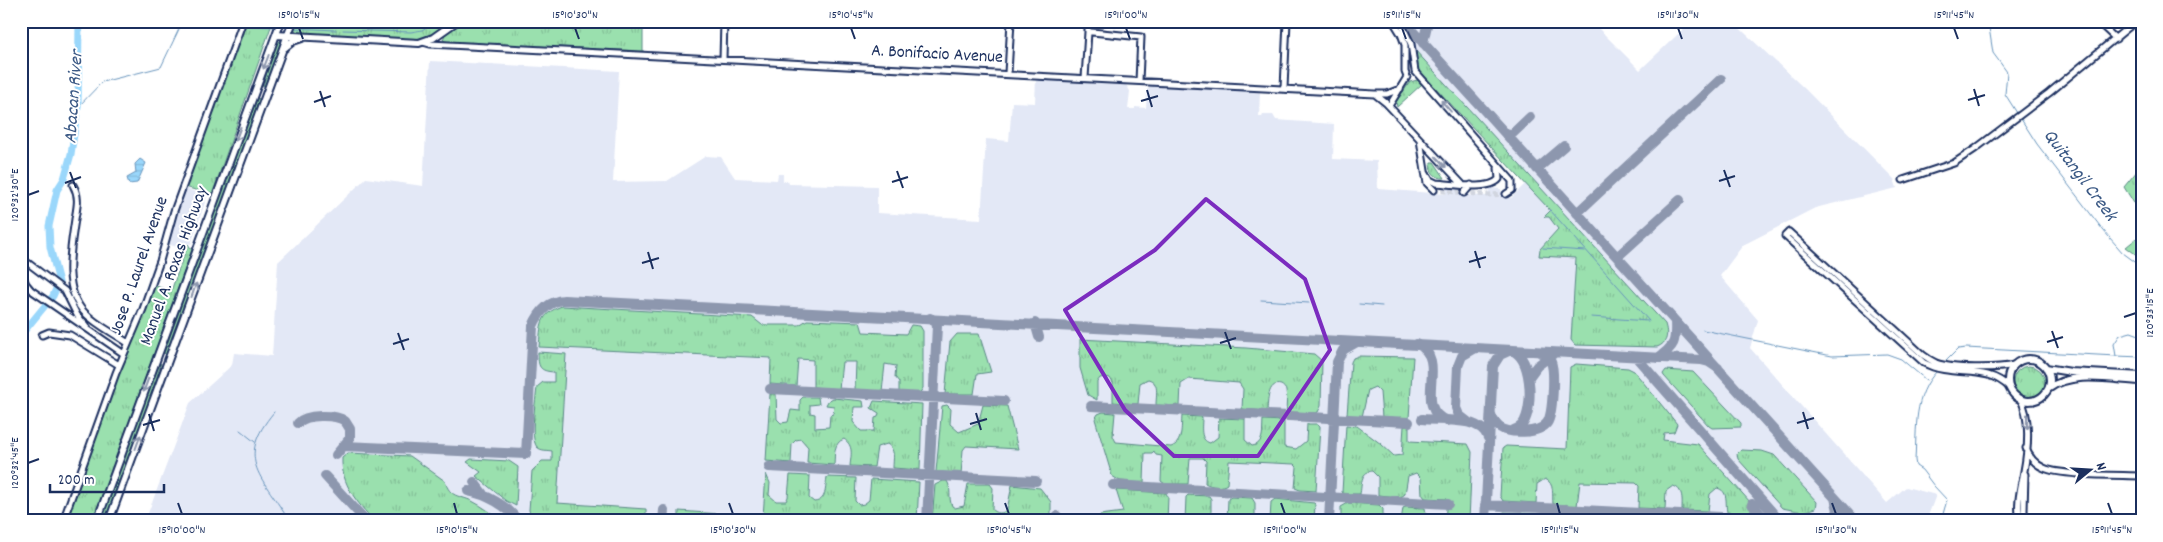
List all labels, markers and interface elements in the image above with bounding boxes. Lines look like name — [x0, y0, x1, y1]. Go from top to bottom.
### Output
text: 15°10'15"N — [278, 7, 320, 24]
text: 15°10'30"N — [552, 7, 598, 24]
text: 15°10'45"N — [829, 7, 873, 24]
text: 15°11'00"N — [1105, 7, 1148, 24]
text: 15°11'15"N — [1383, 7, 1421, 24]
text: 15°11'30"N — [1657, 7, 1699, 24]
text: 15°11'45"N — [1934, 7, 1974, 24]
street label: A. Bonifacio Avenue — [871, 39, 1004, 71]
water label: Abacan River — [58, 48, 92, 144]
one-way arrow — [260, 54, 269, 69]
one-way arrow — [1440, 99, 1452, 112]
water label: Quitangil Creek — [2035, 124, 2124, 229]
one-way arrow — [233, 126, 242, 141]
one-way arrow — [1435, 156, 1447, 169]
text: 120°32'30"E — [7, 168, 24, 221]
street label: Manuel A. Roxas Highway — [135, 182, 216, 349]
street label: Jose P. Laurel Avenue — [105, 193, 175, 339]
one-way arrow — [190, 282, 199, 298]
text: 120°33'15"E — [2142, 288, 2159, 338]
one-way arrow — [141, 377, 150, 393]
one-way arrow — [2022, 414, 2032, 430]
one-way arrow — [134, 435, 143, 450]
text: 120°32'45"E — [7, 437, 24, 489]
north arrow — [2066, 444, 2116, 494]
text: N — [2090, 460, 2111, 473]
scale bar — [50, 462, 164, 494]
text: 200 m — [58, 470, 95, 492]
text: 15°10'00"N — [159, 522, 205, 539]
text: 15°10'15"N — [436, 522, 478, 539]
text: 15°10'30"N — [710, 522, 756, 539]
text: 15°10'45"N — [987, 522, 1031, 539]
text: 15°11'00"N — [1264, 522, 1307, 539]
text: 15°11'15"N — [1541, 522, 1579, 539]
text: 15°11'30"N — [1815, 522, 1857, 539]
text: 15°11'45"N — [2092, 522, 2132, 539]

